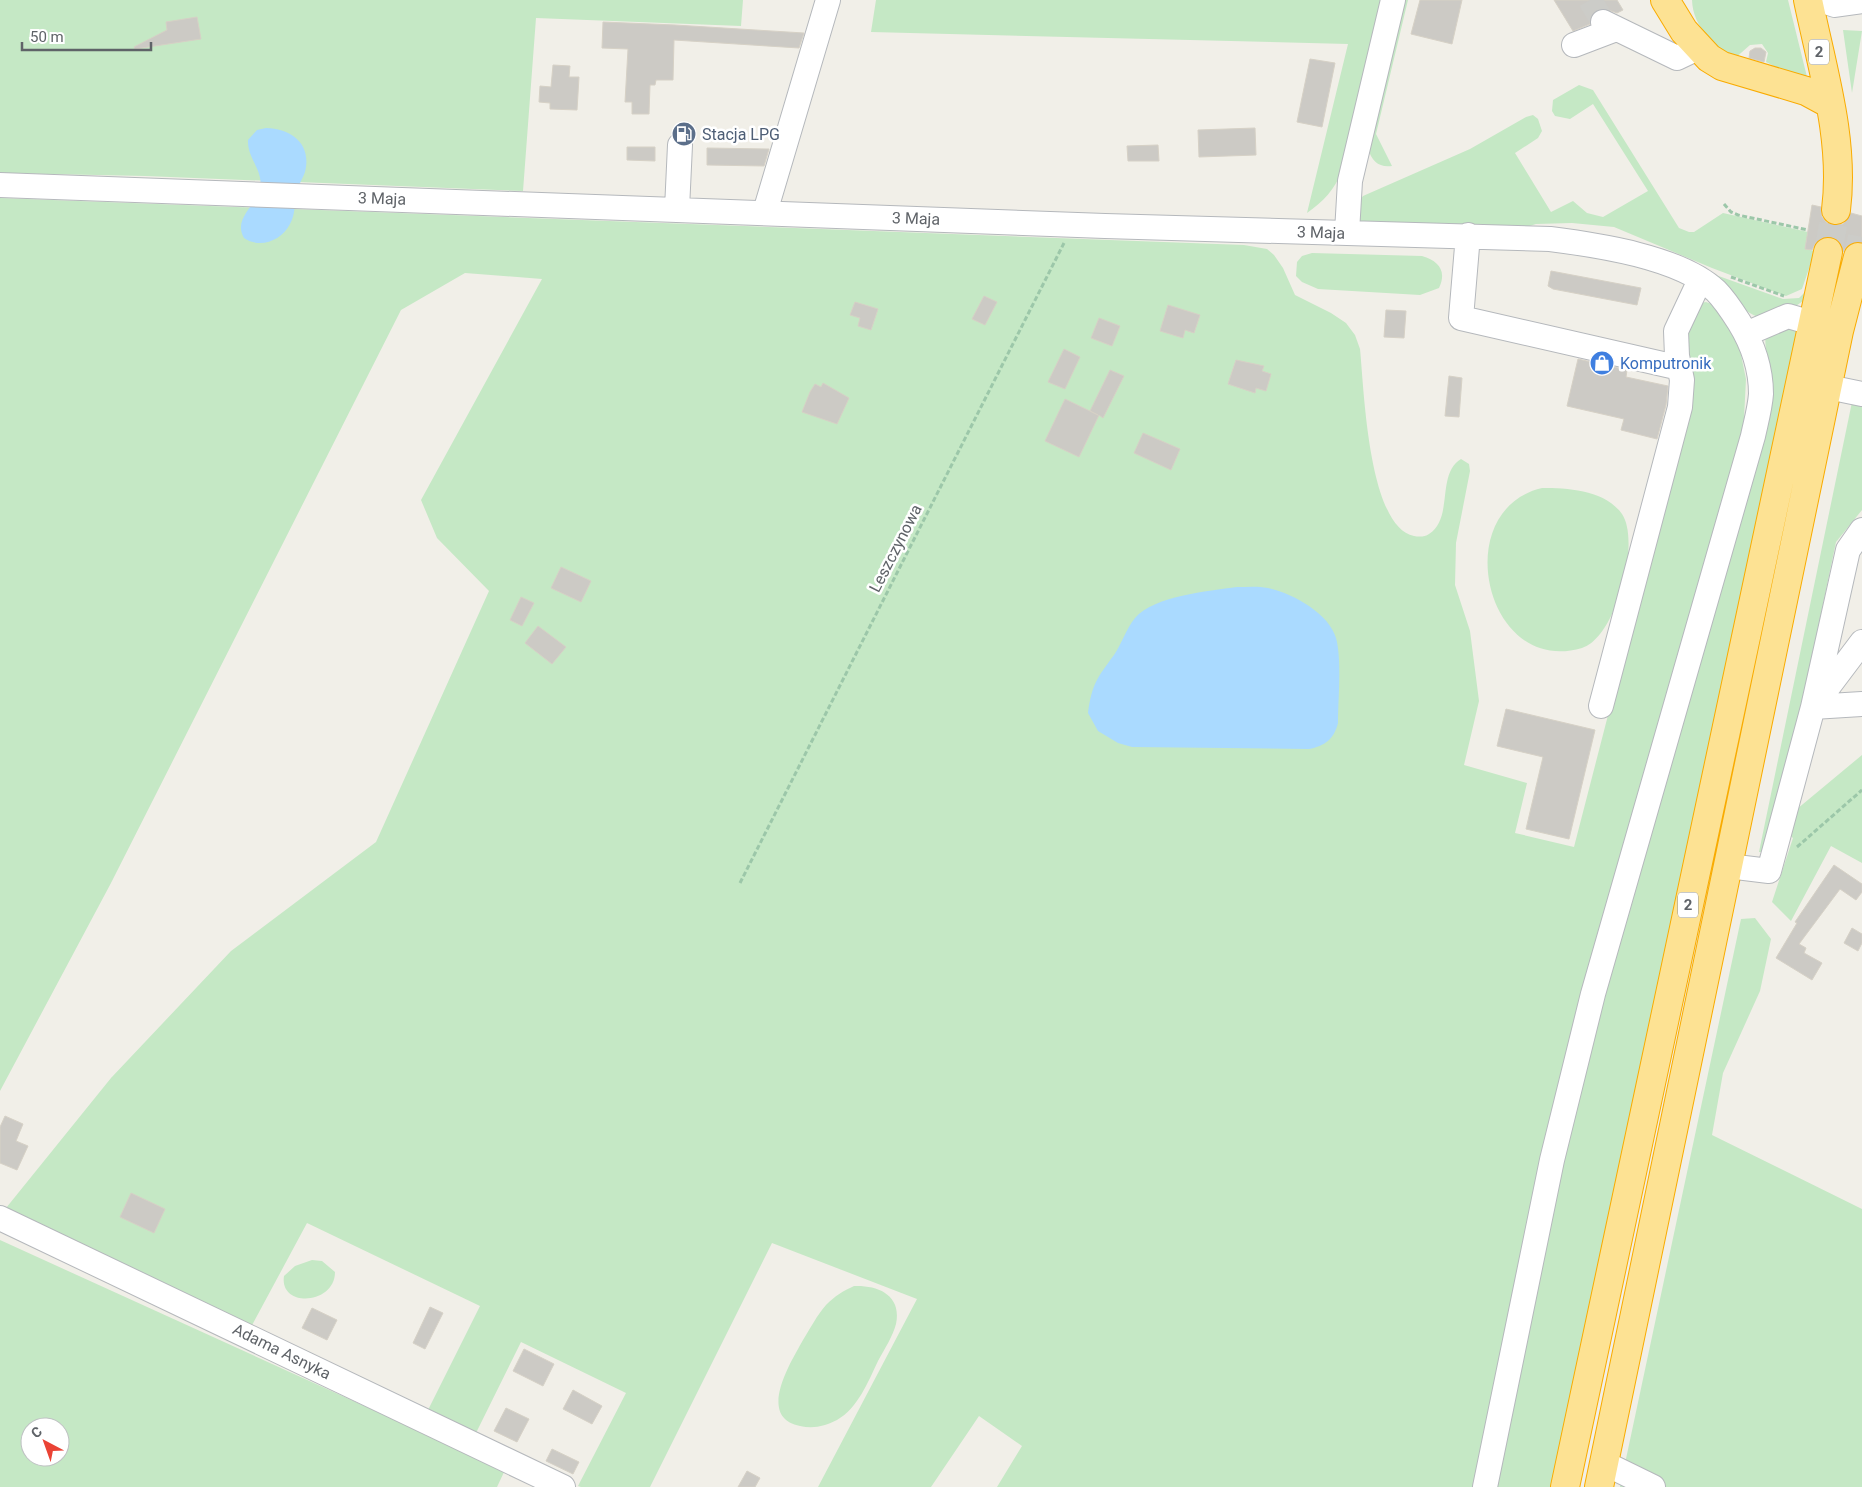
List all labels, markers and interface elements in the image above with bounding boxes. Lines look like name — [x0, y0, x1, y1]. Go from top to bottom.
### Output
scale bar — [22, 20, 151, 52]
text: 50 m — [30, 28, 64, 46]
road number: 2 — [1809, 40, 1829, 64]
fuel station icon: Stacja LPG — [671, 121, 697, 147]
place label: Stacja LPG — [702, 125, 780, 144]
street label: 3 Maja — [358, 188, 406, 209]
street label: 3 Maja — [892, 208, 940, 229]
street label: 3 Maja — [1297, 222, 1345, 243]
shop icon: Komputronik — [1589, 350, 1615, 376]
place label: Komputronik — [1620, 354, 1712, 373]
street label: Leszczynowa — [865, 501, 926, 595]
road number: 2 — [1678, 892, 1698, 918]
street label: Adama Asnyka — [230, 1320, 334, 1383]
north arrow — [20, 1417, 70, 1467]
text: С — [28, 1423, 45, 1441]

